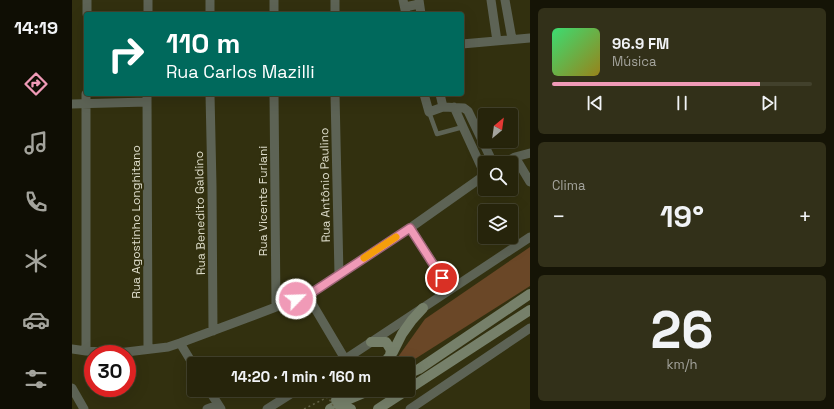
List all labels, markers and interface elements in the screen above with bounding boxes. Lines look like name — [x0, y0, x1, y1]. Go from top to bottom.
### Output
text: 14:19 — [14, 16, 58, 39]
text: 110 m — [166, 25, 240, 61]
icon: right — [100, 28, 152, 80]
text: 96.9 FM — [612, 34, 669, 53]
text: Música — [612, 53, 657, 70]
text: Rua Carlos Mazilli — [166, 60, 315, 83]
icon: directions — [22, 70, 50, 98]
icon: previous — [584, 92, 606, 114]
icon: pause — [671, 92, 693, 114]
icon: next — [758, 92, 780, 114]
north arrow — [478, 108, 518, 148]
map controls — [478, 108, 518, 244]
street label: Rua Antônio Paulino — [316, 127, 334, 243]
icon: music — [22, 129, 50, 157]
street label: Rua Agostinho Longhitano — [128, 145, 144, 299]
street label: Rua Vicente Furlani — [255, 146, 271, 256]
street label: Rua Benedito Galdino — [191, 151, 209, 275]
button: search — [478, 156, 518, 196]
text: Clima — [552, 177, 585, 194]
icon: phone — [22, 188, 50, 216]
text: 19° — [660, 197, 704, 236]
text: − — [552, 202, 566, 230]
text: + — [798, 202, 812, 230]
button: layers — [478, 204, 518, 244]
icon: climate — [22, 247, 50, 275]
pin — [425, 261, 459, 295]
icon: arrive — [431, 267, 453, 289]
position arrow — [275, 278, 317, 320]
text: 26 — [650, 297, 714, 363]
icon: car — [22, 306, 50, 334]
speed limit sign: 30 — [84, 345, 136, 397]
text: km/h — [667, 356, 697, 373]
icon: filters — [22, 365, 50, 393]
text: 14:20 · 1 min · 160 m — [231, 367, 371, 386]

